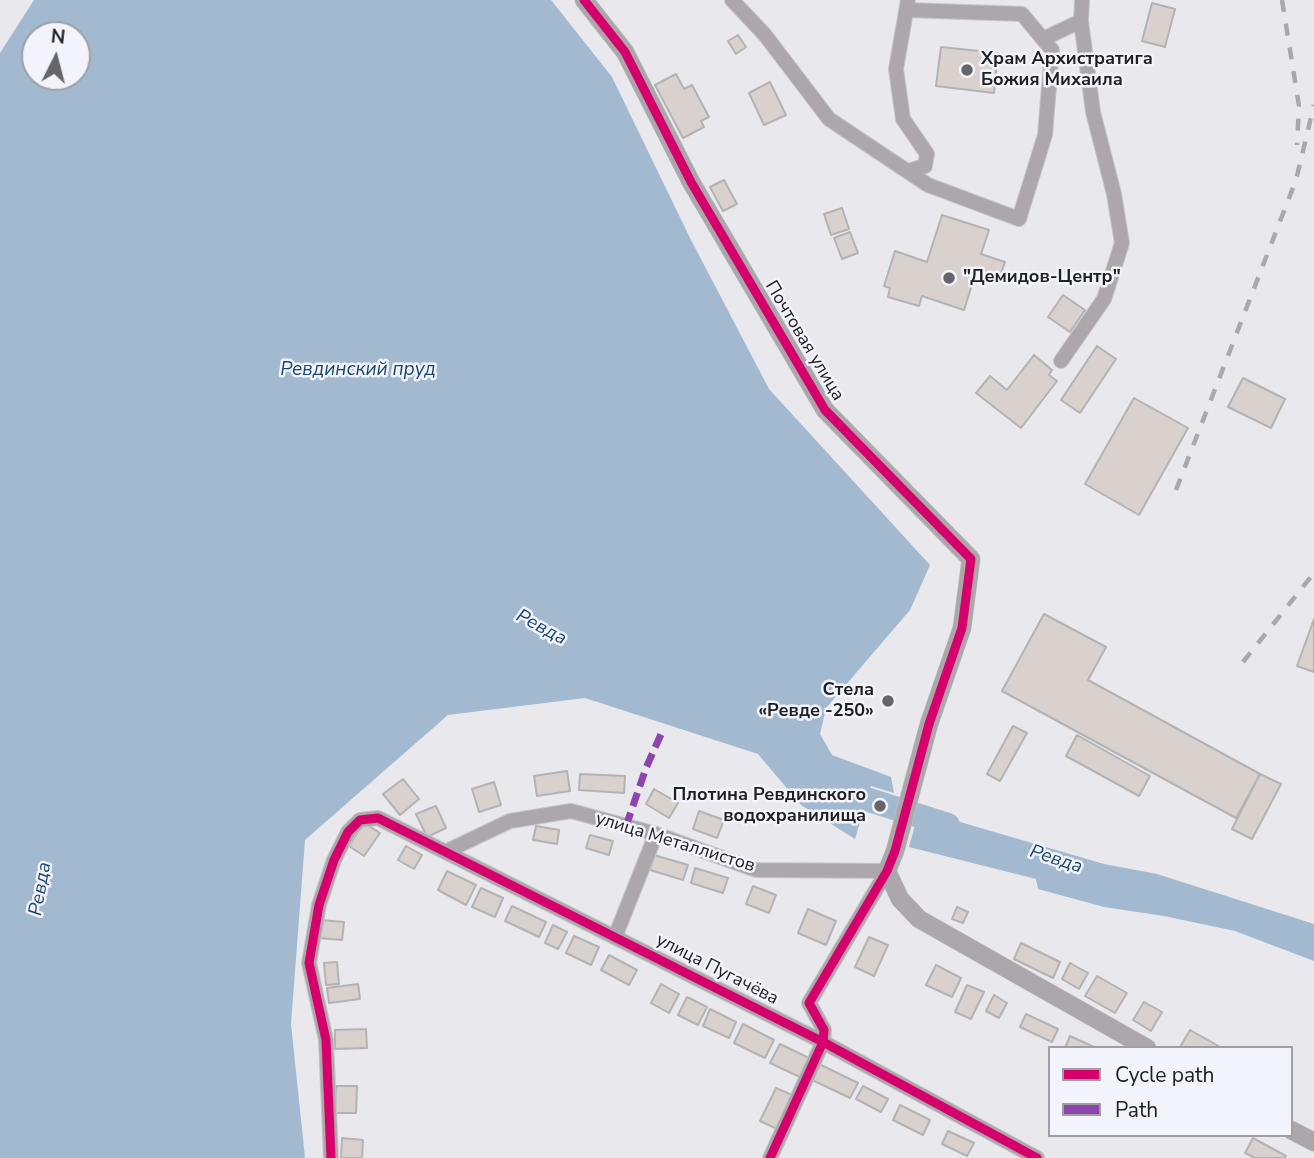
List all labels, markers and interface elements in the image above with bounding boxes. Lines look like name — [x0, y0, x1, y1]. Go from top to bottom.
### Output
north arrow — [21, 21, 91, 91]
text: N — [50, 23, 66, 51]
place label: Храм Архистратига Божия Михаила — [981, 49, 1153, 92]
marker: Храм Архистратига Божия Михаила — [959, 62, 975, 78]
place label: "Демидов-Центр" — [963, 267, 1121, 289]
marker: "Демидов-Центр" — [941, 270, 957, 286]
street label: Почтовая улица — [760, 277, 848, 405]
water label: Ревдинский пруд — [280, 359, 436, 381]
water label: Ревда — [512, 605, 570, 651]
place label: Стела «Ревде -250» — [758, 680, 874, 722]
marker: Стела «Ревде -250» — [880, 693, 896, 709]
place label: Плотина Ревдинского водохранилища — [673, 785, 866, 828]
marker: Плотина Ревдинского водохранилища — [872, 798, 888, 814]
street label: улица Металлистов — [593, 808, 757, 878]
water label: Ревда — [1027, 841, 1085, 879]
water label: Ревда — [25, 860, 57, 918]
street label: улица Пугачёва — [652, 930, 782, 1010]
legend — [1048, 1046, 1293, 1137]
text: Cycle path — [1115, 1061, 1214, 1089]
text: Path — [1115, 1096, 1158, 1124]

